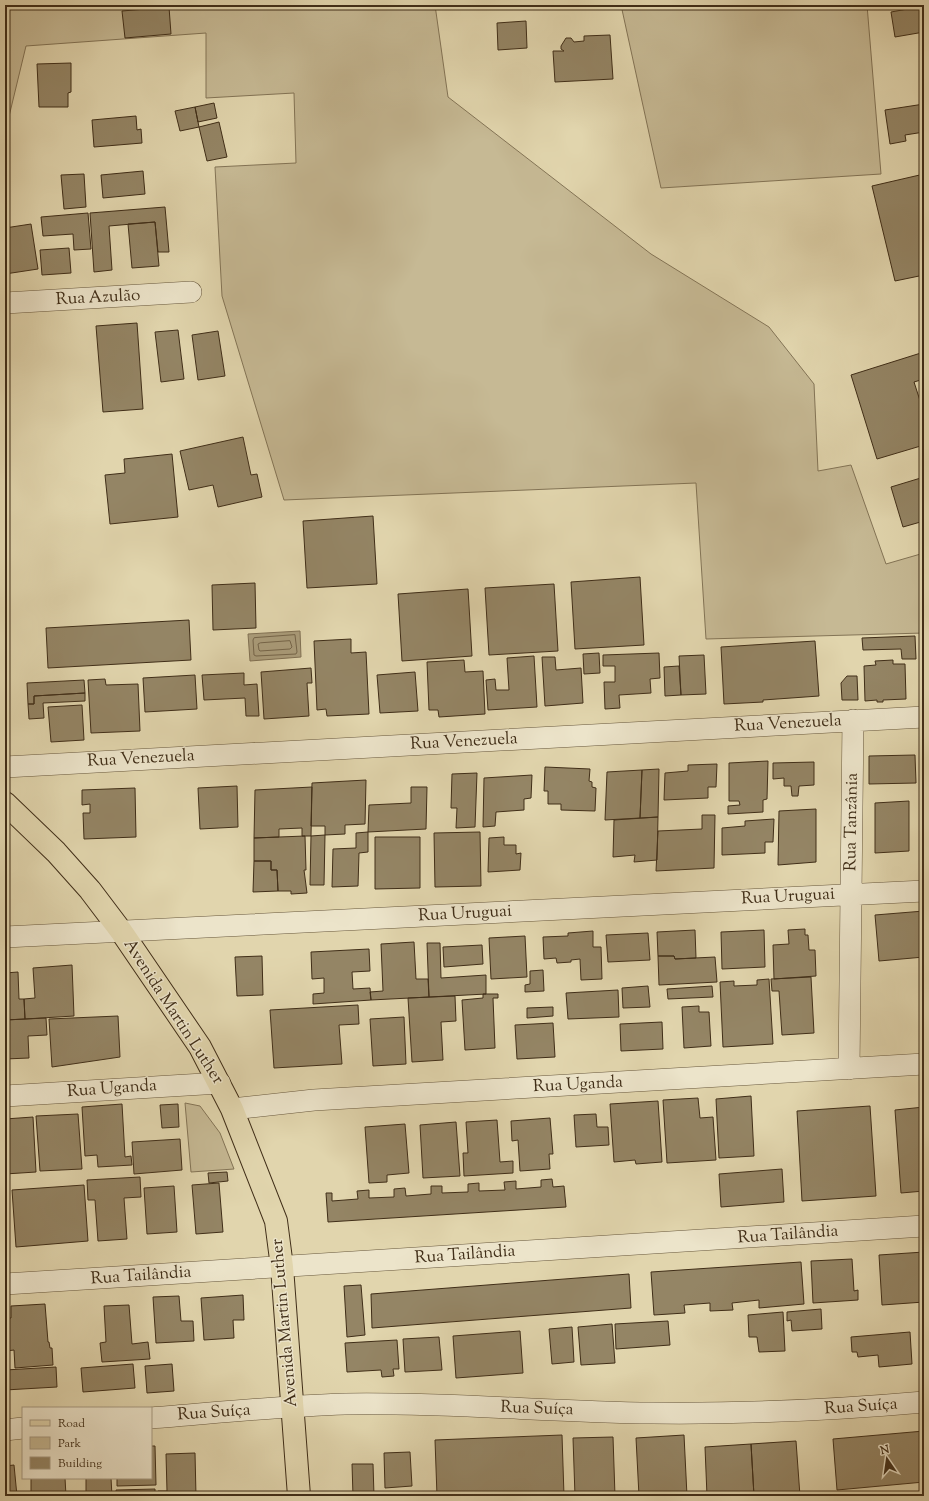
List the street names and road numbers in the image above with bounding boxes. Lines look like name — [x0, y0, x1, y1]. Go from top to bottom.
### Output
street label: Rua Azulão — [55, 284, 141, 312]
street label: Rua Venezuela — [734, 709, 842, 739]
street label: Rua Venezuela — [410, 727, 518, 757]
street label: Rua Venezuela — [87, 744, 195, 774]
street label: Rua Tanzânia — [839, 772, 865, 871]
street label: Rua Uruguai — [741, 883, 836, 911]
street label: Rua Uruguai — [418, 900, 513, 928]
street label: Avenida Martin Luther — [117, 935, 229, 1090]
street label: Rua Uganda — [532, 1071, 624, 1099]
street label: Rua Uganda — [66, 1074, 158, 1104]
street label: Rua Tailândia — [737, 1220, 839, 1250]
street label: Avenida Martin Luther — [266, 1237, 304, 1408]
street label: Rua Tailândia — [414, 1240, 516, 1270]
street label: Rua Tailândia — [90, 1261, 192, 1291]
street label: Rua Suíça — [824, 1392, 898, 1422]
street label: Rua Suíça — [500, 1396, 574, 1422]
street label: Rua Suíça — [177, 1398, 251, 1428]

